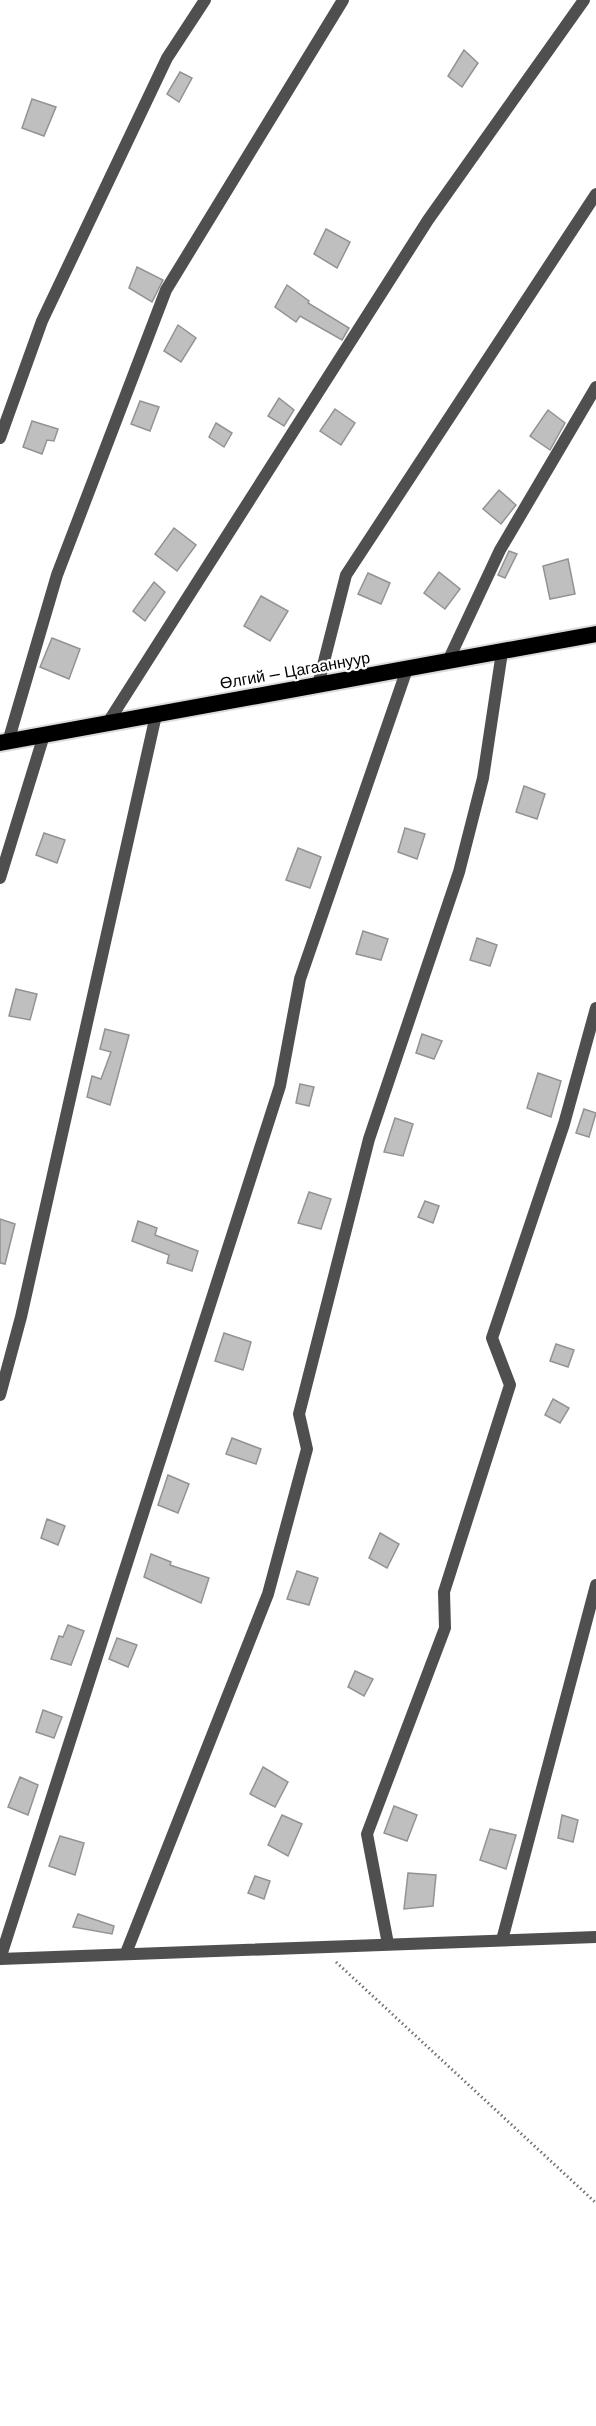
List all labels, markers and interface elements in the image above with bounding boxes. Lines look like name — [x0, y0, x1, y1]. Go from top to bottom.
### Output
street label: Өлгий — Цагааннуур — [218, 648, 372, 694]

